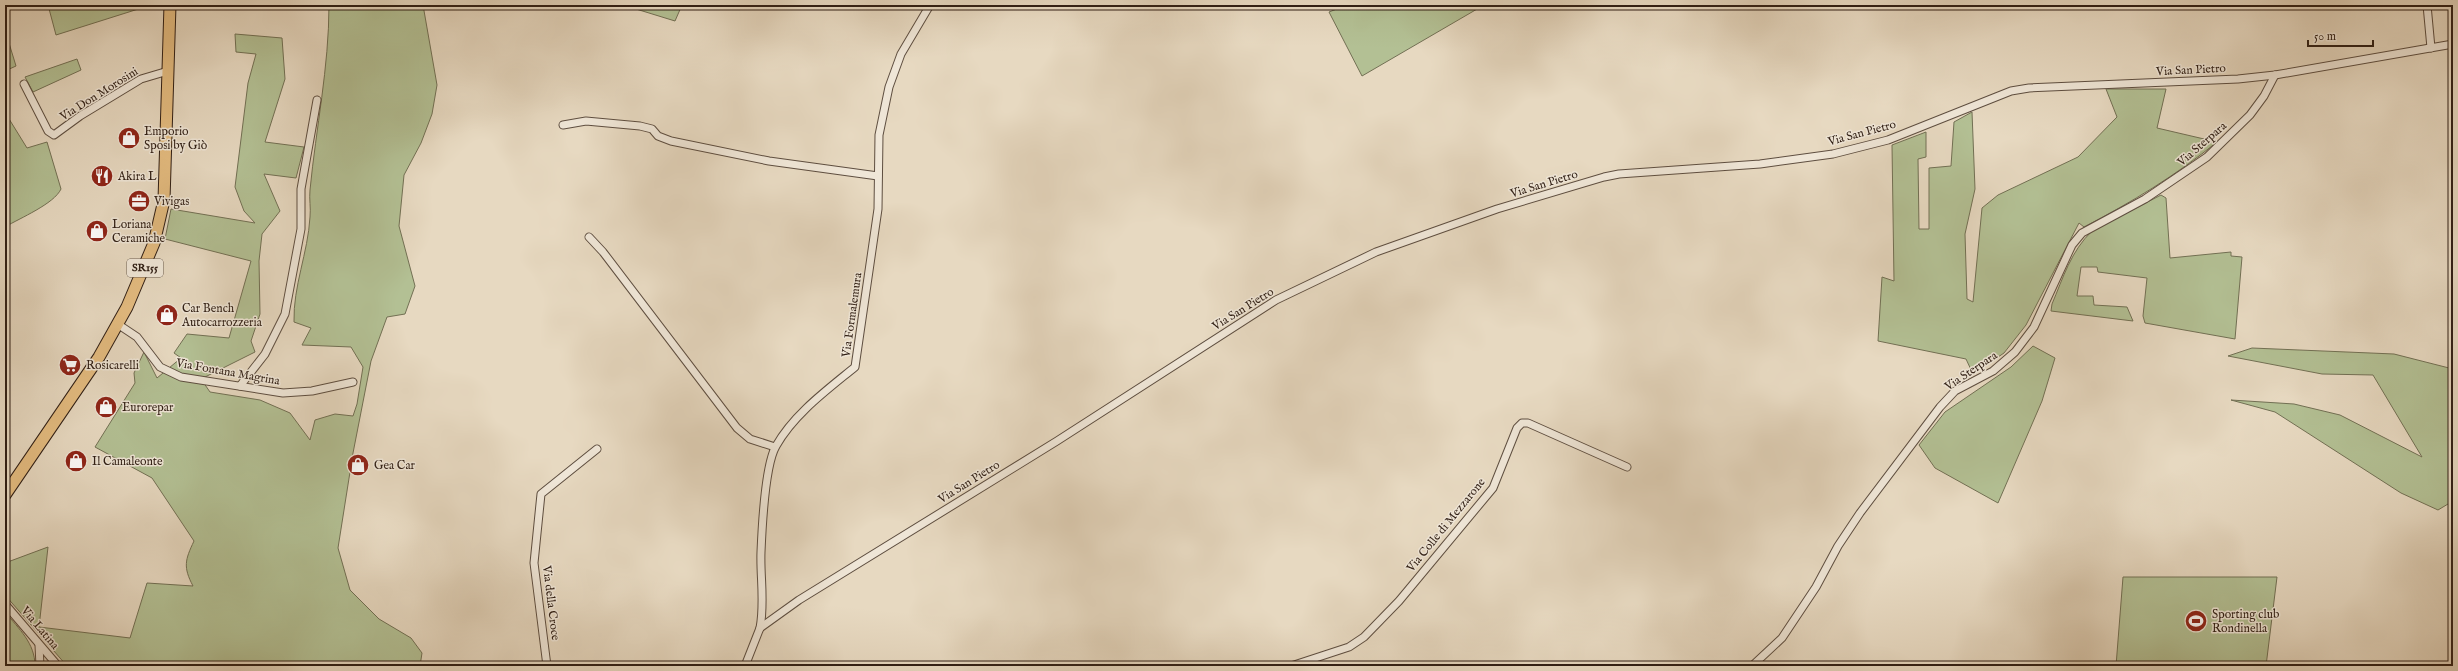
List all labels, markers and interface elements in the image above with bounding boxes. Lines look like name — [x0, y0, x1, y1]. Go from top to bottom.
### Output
scale bar — [2308, 22, 2373, 48]
text: 50 m — [2314, 29, 2336, 44]
street label: Via San Pietro — [2155, 61, 2227, 79]
street label: Via Don Morosini — [56, 64, 141, 125]
street label: Via San Pietro — [1825, 117, 1898, 150]
street label: Via Sterpara — [2174, 118, 2231, 171]
place label: Emporio Sposi by Giò — [144, 124, 208, 154]
shop icon: Emporio Sposi by Giò — [116, 125, 142, 151]
restaurant icon: Akira L — [89, 163, 115, 189]
street label: Via San Pietro — [1507, 166, 1580, 202]
place label: Akira L — [117, 169, 157, 184]
office icon: Vivigas — [126, 188, 152, 214]
place label: Vivigas — [153, 194, 189, 209]
place label: Loriana Ceramiche — [112, 217, 166, 246]
shop icon: Loriana Ceramiche — [84, 218, 110, 244]
road number: SR155 — [127, 259, 163, 277]
street label: Via Formalemura — [838, 271, 865, 359]
street label: Via San Pietro — [1209, 284, 1277, 334]
place label: Car Bench Autocarrozzeria — [181, 301, 263, 330]
shop icon: Car Bench Autocarrozzeria — [154, 302, 180, 328]
street label: Via Sterpara — [1941, 347, 2001, 395]
supermarket icon: Rosicarelli — [57, 352, 83, 378]
street label: Via Fontana Magrina — [174, 355, 282, 389]
place label: Rosicarelli — [86, 358, 139, 373]
shop icon: Eurorepar — [93, 394, 119, 420]
place label: Eurorepar — [122, 400, 174, 416]
shop icon: Il Camaleonte — [63, 448, 89, 474]
shop icon: Gea Car — [345, 452, 371, 478]
place label: Il Camaleonte — [92, 454, 163, 469]
street label: Via San Pietro — [935, 457, 1003, 507]
place label: Gea Car — [374, 458, 416, 473]
street label: Via Colle di Mezzarone — [1403, 475, 1489, 576]
street label: Via della Croce — [539, 564, 563, 642]
street label: Via Latina — [17, 603, 63, 653]
place label: Sporting club Rondinella — [2212, 607, 2279, 636]
sports icon: Sporting club Rondinella — [2183, 608, 2209, 634]

